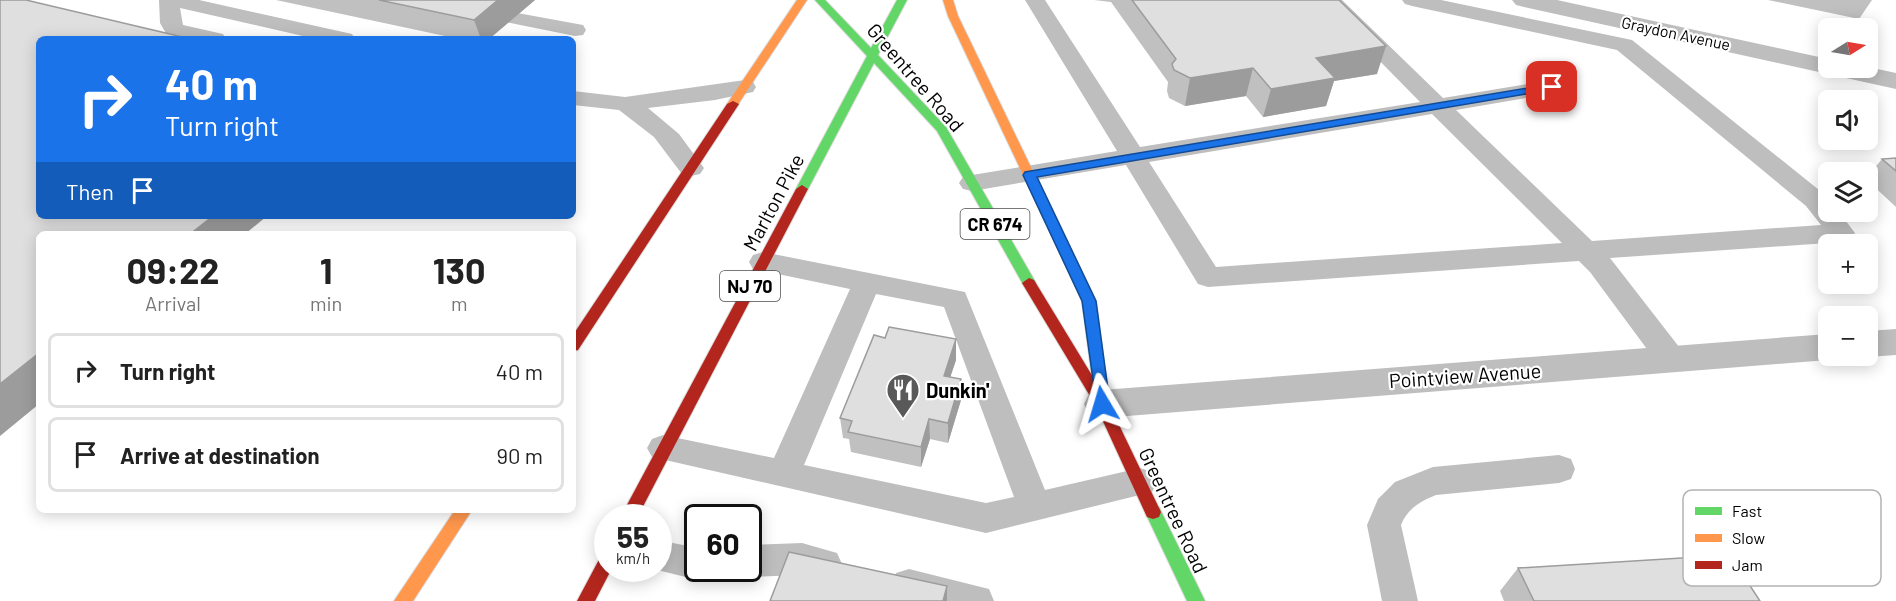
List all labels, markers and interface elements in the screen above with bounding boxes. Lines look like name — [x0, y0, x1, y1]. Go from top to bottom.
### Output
street label: Graydon Avenue — [1620, 12, 1732, 54]
street label: Greentree Road — [862, 18, 970, 136]
north arrow — [1818, 18, 1878, 78]
map controls — [1818, 18, 1878, 366]
text: 40 m — [165, 58, 258, 108]
icon: right — [66, 60, 144, 138]
pin — [1526, 61, 1577, 112]
icon: arrive — [1535, 70, 1568, 103]
button: sound — [1818, 90, 1878, 150]
text: Turn right — [165, 109, 279, 141]
street label: Marlton Pike — [737, 149, 809, 255]
button: layers — [1818, 162, 1878, 222]
icon: arrive — [126, 174, 159, 207]
text: Then — [66, 178, 114, 204]
road number: CR 674 — [960, 209, 1030, 239]
button: + — [1818, 234, 1878, 294]
text: 09:22 — [126, 248, 220, 291]
text: 1 — [320, 248, 333, 291]
text: 130 — [433, 248, 486, 291]
road number: NJ 70 — [720, 271, 780, 301]
text: Arrival — [145, 291, 201, 315]
text: min — [310, 291, 342, 315]
text: m — [451, 291, 467, 315]
button: − — [1818, 306, 1878, 366]
icon: right — [69, 354, 102, 387]
text: Turn right — [120, 358, 215, 384]
text: 40 m — [496, 358, 543, 384]
street label: Pointview Avenue — [1388, 358, 1542, 392]
restaurant icon: Dunkin' — [885, 372, 921, 419]
position arrow — [1070, 372, 1134, 436]
place label: Dunkin' — [926, 378, 990, 402]
icon: arrive — [69, 438, 102, 471]
text: Arrive at destination — [120, 442, 319, 468]
text: 90 m — [497, 442, 543, 468]
street label: Greentree Road — [1134, 444, 1214, 576]
legend — [1683, 490, 1881, 586]
text: Fast — [1732, 501, 1762, 520]
speed limit sign: 60 — [684, 504, 762, 582]
text: 55 — [617, 518, 649, 554]
text: Slow — [1732, 528, 1765, 547]
text: km/h — [616, 549, 650, 567]
text: Jam — [1732, 555, 1763, 574]

